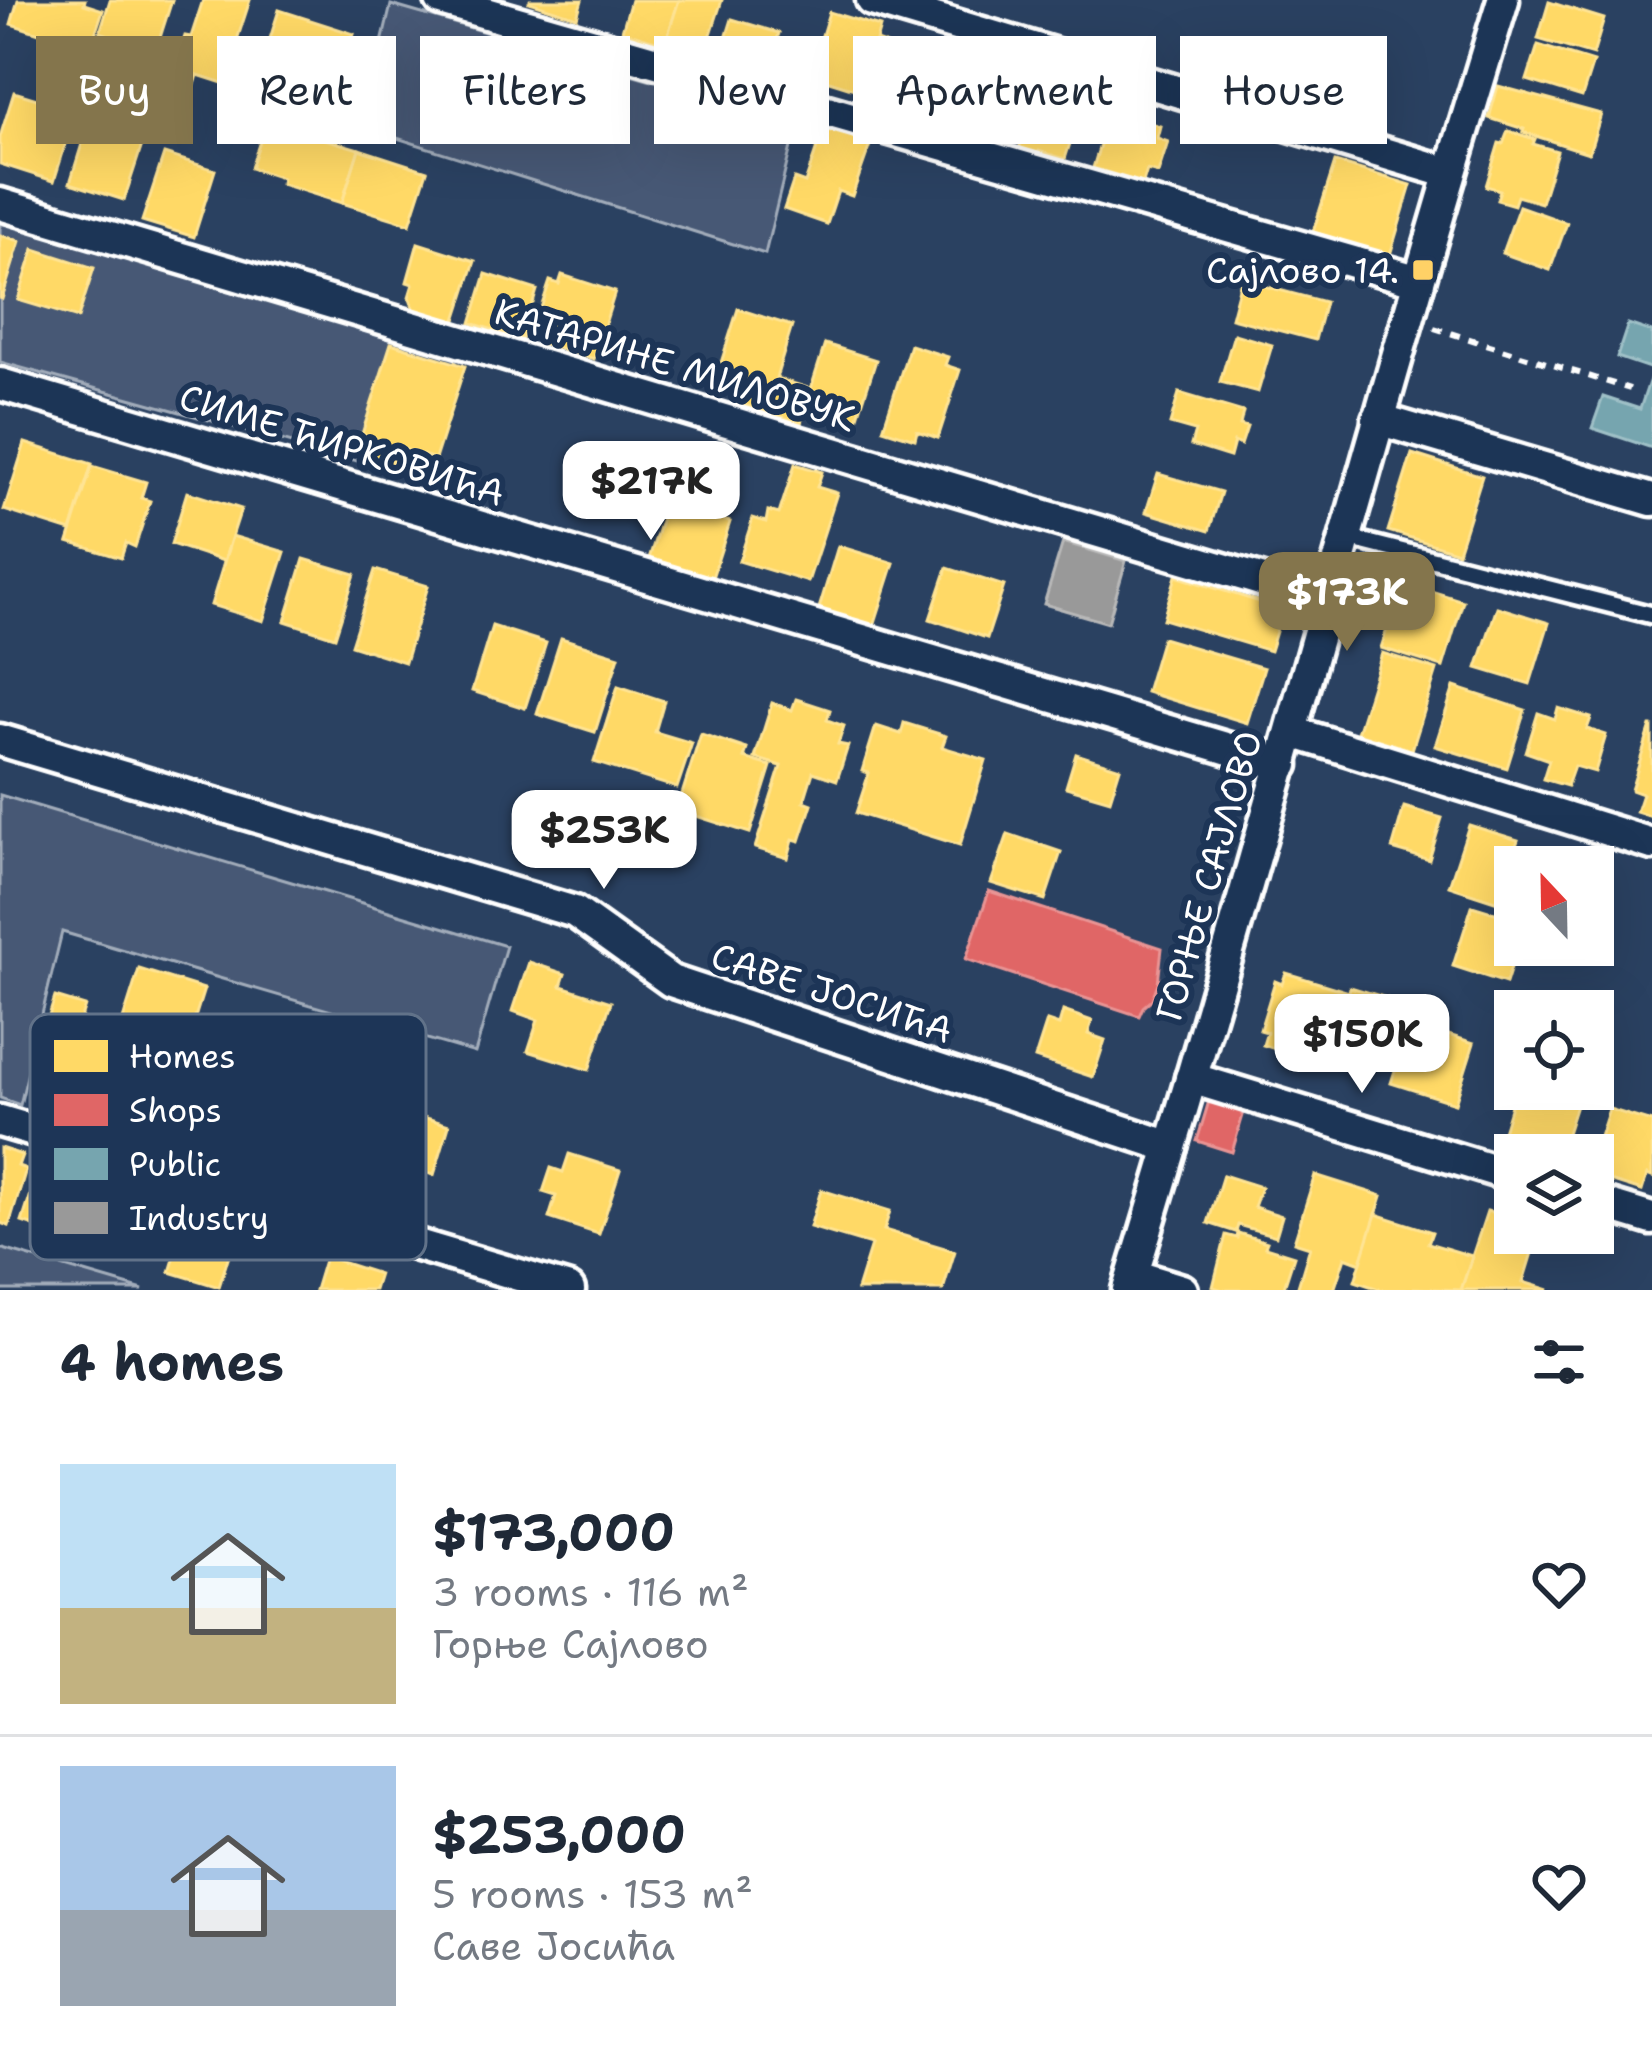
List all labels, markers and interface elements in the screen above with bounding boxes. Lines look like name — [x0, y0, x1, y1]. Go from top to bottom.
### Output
chip: Buy — [36, 36, 193, 144]
chip: Rent — [217, 36, 396, 144]
chip: Filters — [420, 36, 630, 144]
chip: New — [654, 36, 829, 144]
chip: Apartment — [853, 36, 1156, 144]
chip: House — [1180, 36, 1387, 144]
place label: Сајлово 14. — [1206, 246, 1399, 295]
marker: Сајлово 14. — [1410, 257, 1436, 283]
street label: КАТАРИНЕ МИЛОВУК — [489, 287, 861, 443]
street label: СИМЕ ЋИРКОВИЋА — [173, 372, 511, 518]
pin: $217K — [567, 441, 735, 543]
text: $217K — [590, 454, 712, 506]
pin: $173K — [1263, 552, 1431, 654]
text: $173K — [1286, 565, 1408, 617]
street label: ГОРЊЕ САЈЛОВО — [1144, 725, 1274, 1027]
pin: $253K — [520, 790, 688, 892]
text: $253K — [539, 803, 669, 855]
north arrow — [1494, 846, 1614, 966]
map controls — [1494, 846, 1614, 1254]
street label: САВЕ ЈОСИЋА — [705, 931, 959, 1055]
button: locate — [1494, 990, 1614, 1110]
pin: $150K — [1278, 994, 1446, 1096]
text: $150K — [1301, 1007, 1423, 1059]
legend — [30, 1014, 426, 1260]
text: Homes — [129, 1034, 236, 1079]
text: Shops — [129, 1088, 222, 1133]
button: layers — [1494, 1134, 1614, 1254]
text: Public — [129, 1142, 221, 1187]
text: Industry — [129, 1196, 269, 1241]
text: 4 homes — [60, 1328, 284, 1396]
icon: filters — [1526, 1329, 1592, 1395]
text: $173,000 — [432, 1498, 675, 1566]
icon: home — [156, 1512, 300, 1656]
icon: heart — [1526, 1551, 1592, 1617]
text: 3 rooms · 116 m² — [432, 1566, 749, 1618]
text: Горње Сајлово — [432, 1618, 709, 1670]
text: $253,000 — [432, 1800, 686, 1868]
icon: home — [156, 1814, 300, 1958]
icon: heart — [1526, 1853, 1592, 1919]
text: 5 rooms · 153 m² — [432, 1868, 753, 1920]
text: Саве Јосића — [432, 1920, 675, 1972]

